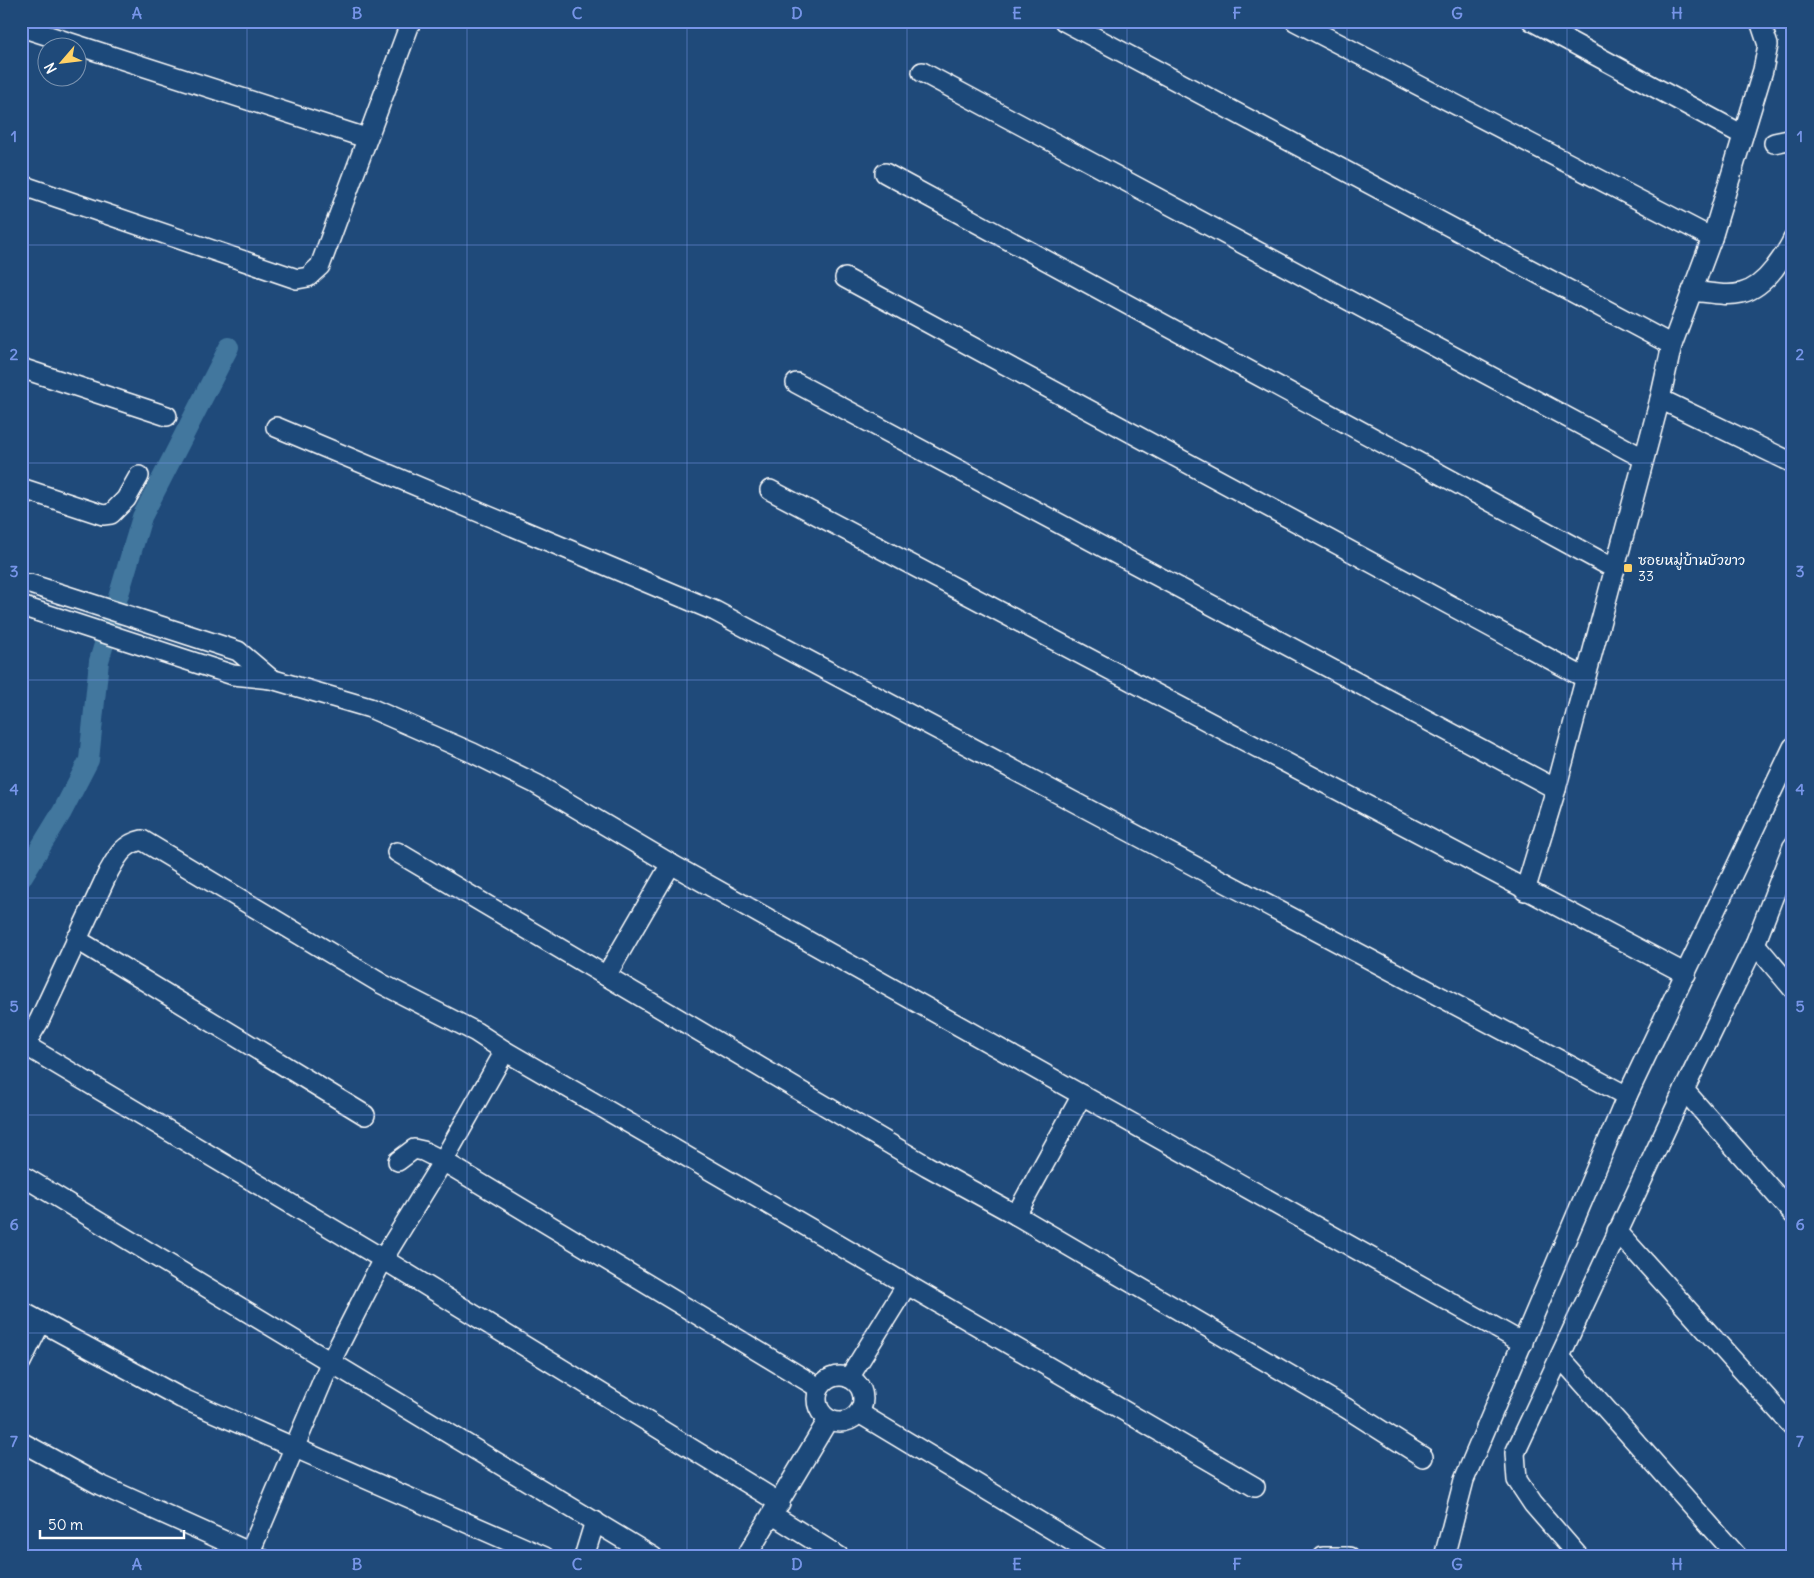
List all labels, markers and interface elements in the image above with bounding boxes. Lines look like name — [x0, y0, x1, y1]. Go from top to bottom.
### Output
text: A — [132, 3, 142, 23]
text: B — [352, 3, 363, 23]
text: C — [572, 3, 583, 23]
text: D — [791, 3, 803, 23]
text: E — [1012, 3, 1022, 23]
text: F — [1232, 3, 1242, 23]
text: G — [1451, 3, 1463, 23]
text: H — [1671, 3, 1683, 23]
north arrow — [38, 38, 88, 88]
text: N — [40, 60, 61, 77]
text: 1 — [11, 126, 17, 146]
text: 1 — [1797, 126, 1803, 146]
text: 2 — [10, 344, 19, 364]
text: 2 — [1796, 344, 1805, 364]
place label: ซอยหมู่บ้านบัวขาว 33 — [1638, 551, 1745, 585]
text: 3 — [9, 561, 19, 581]
text: 3 — [1795, 561, 1805, 581]
marker: ซอยหมู่บ้านบัวขาว 33 — [1622, 562, 1634, 574]
text: 4 — [9, 779, 19, 799]
text: 4 — [1795, 779, 1805, 799]
text: 5 — [9, 996, 19, 1016]
text: 5 — [1795, 996, 1805, 1016]
text: 6 — [9, 1214, 19, 1234]
text: 6 — [1795, 1214, 1805, 1234]
text: 7 — [10, 1431, 18, 1451]
text: 7 — [1796, 1431, 1804, 1451]
scale bar — [40, 1508, 184, 1540]
text: 50 m — [48, 1515, 83, 1534]
text: A — [132, 1554, 142, 1574]
text: B — [352, 1554, 363, 1574]
text: C — [572, 1554, 583, 1574]
text: D — [791, 1554, 803, 1574]
text: E — [1012, 1554, 1022, 1574]
text: F — [1232, 1554, 1242, 1574]
text: G — [1451, 1554, 1463, 1574]
text: H — [1671, 1554, 1683, 1574]

